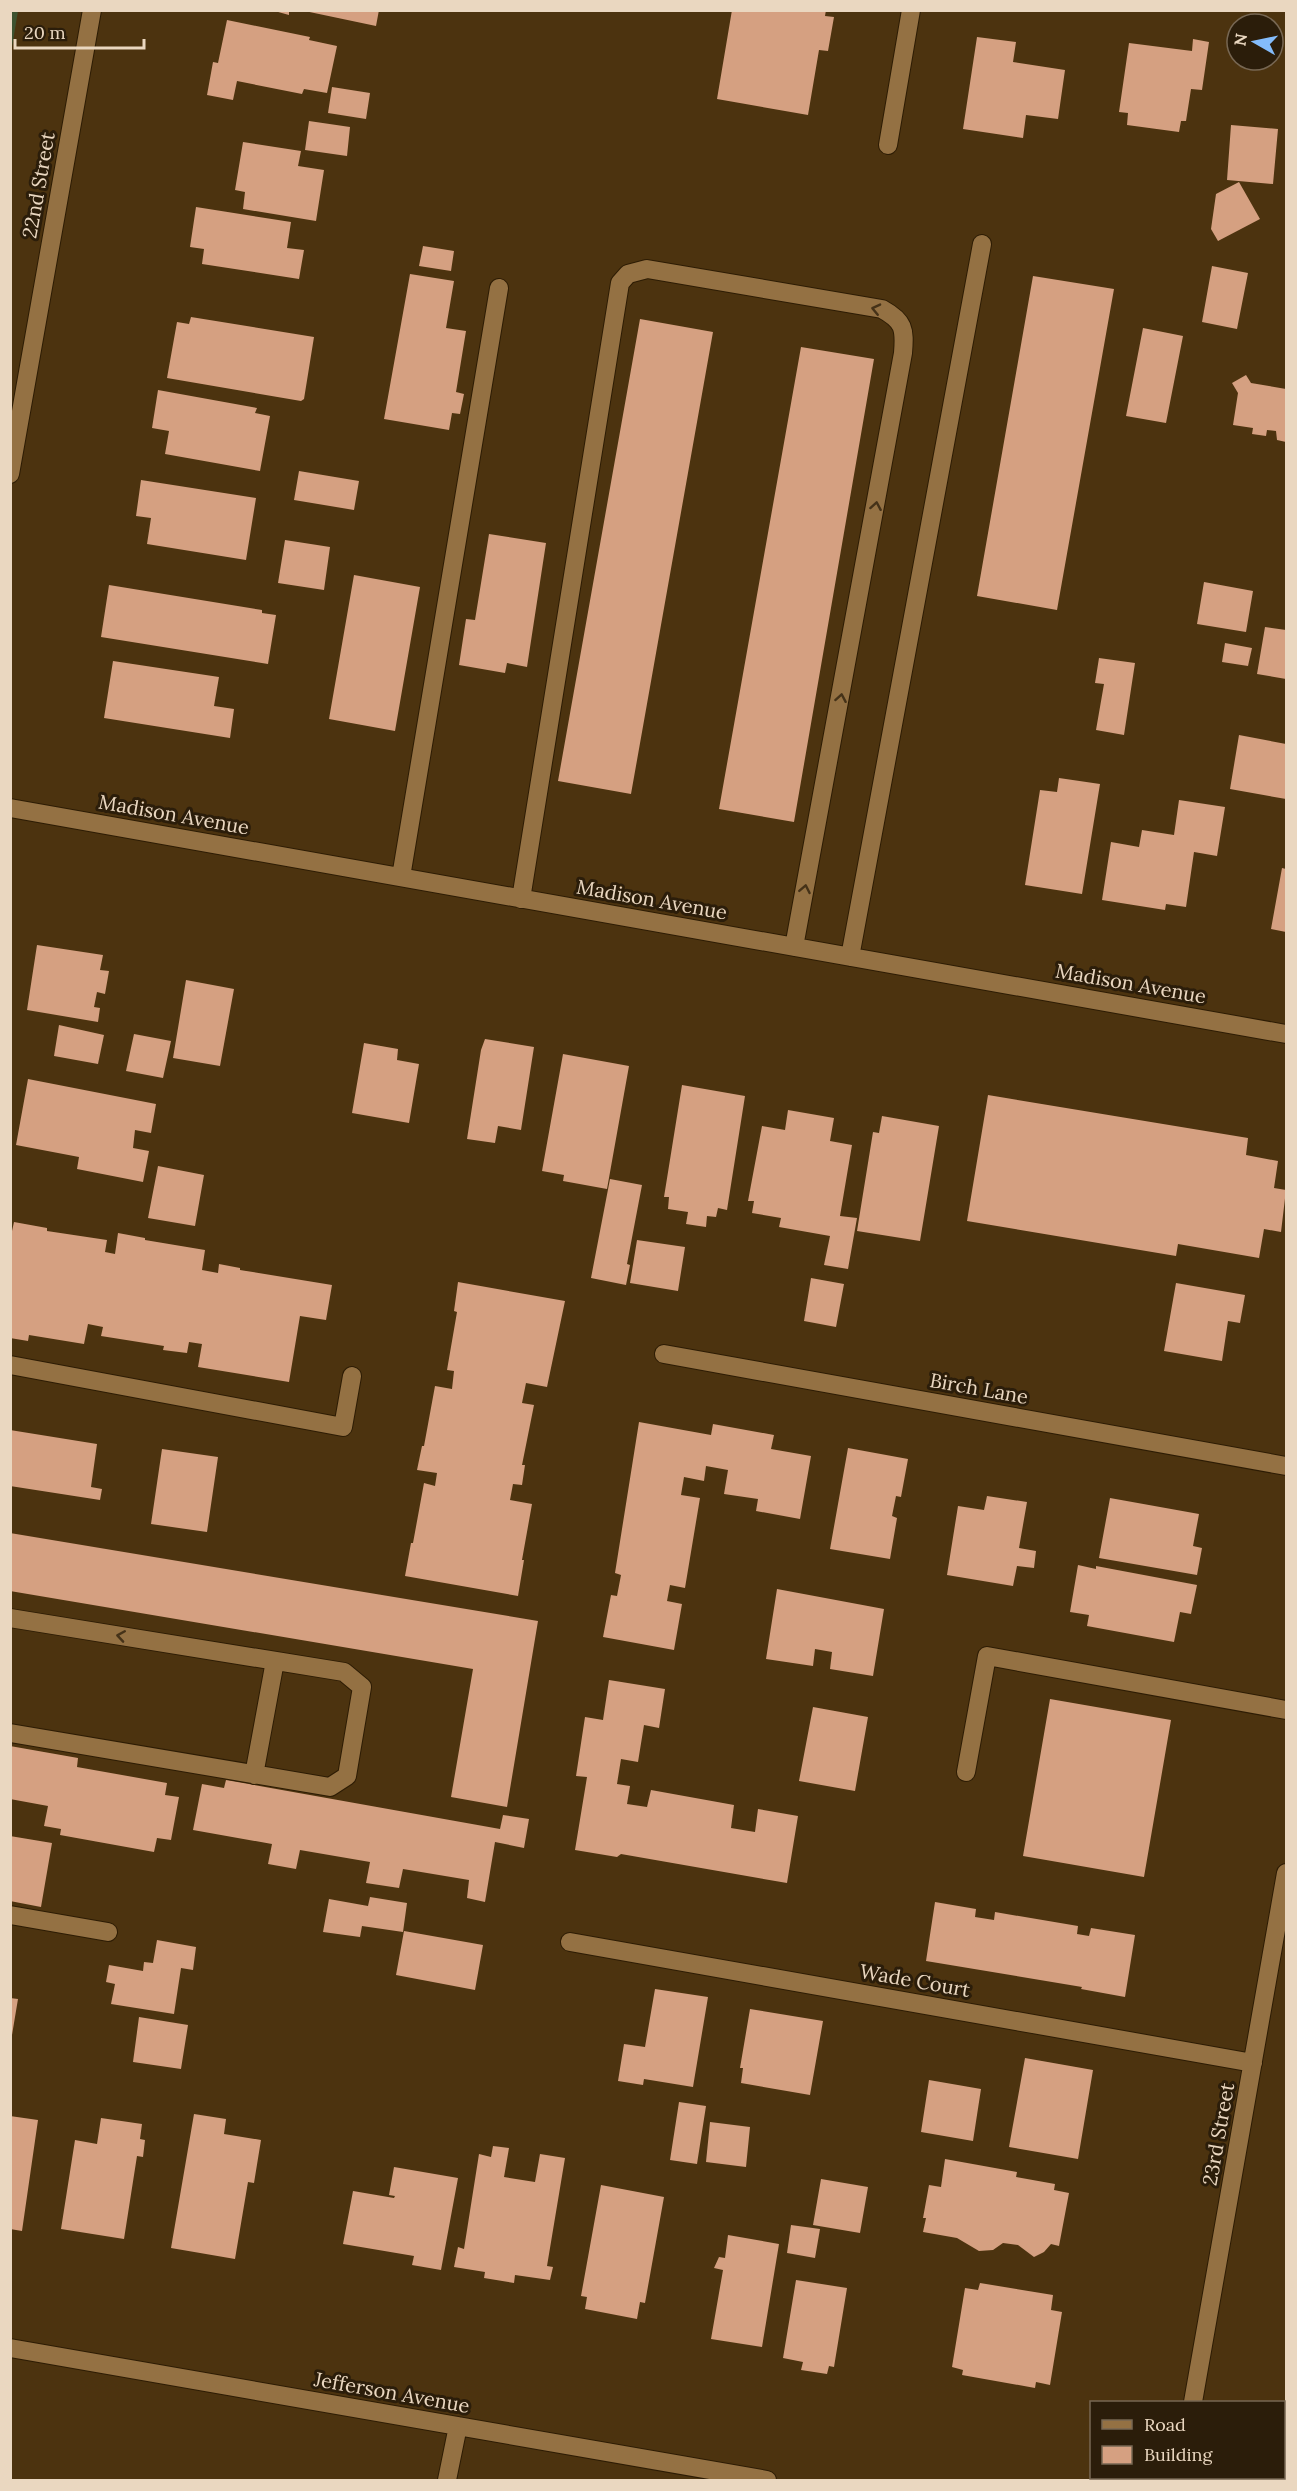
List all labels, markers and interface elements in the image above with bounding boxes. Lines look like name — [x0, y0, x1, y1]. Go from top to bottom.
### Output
scale bar — [15, 12, 144, 50]
north arrow — [1225, 12, 1285, 72]
text: 20 m — [24, 21, 66, 44]
text: N — [1229, 32, 1251, 47]
street label: 22nd Street — [16, 130, 60, 240]
one-way arrow — [871, 303, 881, 316]
one-way arrow — [869, 501, 882, 511]
one-way arrow — [834, 693, 847, 703]
street label: Madison Avenue — [97, 788, 251, 840]
street label: Madison Avenue — [575, 873, 729, 925]
one-way arrow — [798, 885, 811, 895]
street label: Madison Avenue — [1054, 957, 1208, 1009]
street label: Birch Lane — [928, 1367, 1030, 1409]
one-way arrow — [117, 1630, 127, 1643]
street label: Wade Court — [858, 1958, 972, 2002]
street label: 23rd Street — [1197, 2080, 1239, 2187]
street label: Jefferson Avenue — [311, 2366, 472, 2418]
legend — [1090, 2401, 1285, 2479]
text: Road — [1144, 2413, 1186, 2436]
text: Building — [1144, 2443, 1214, 2466]

